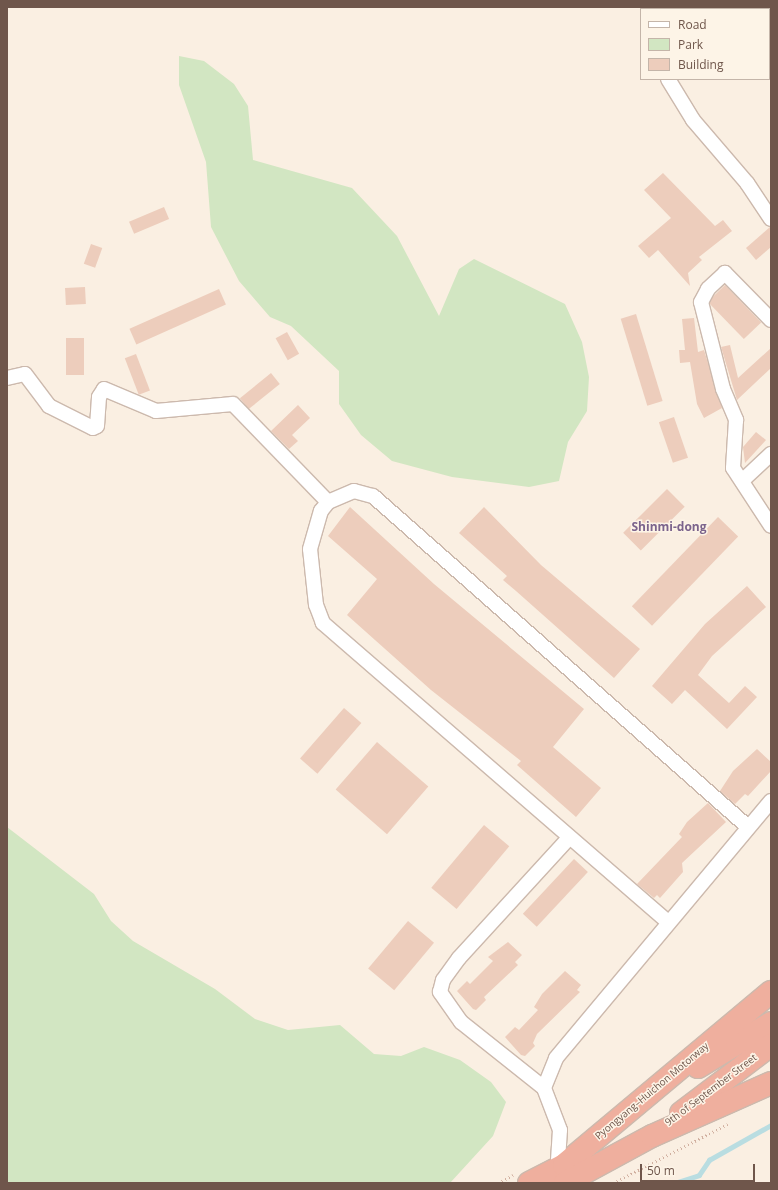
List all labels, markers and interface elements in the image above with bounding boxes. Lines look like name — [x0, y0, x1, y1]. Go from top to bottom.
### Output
legend — [640, 8, 770, 80]
text: Road — [678, 16, 707, 33]
text: Park — [678, 36, 703, 53]
text: Building — [678, 56, 723, 73]
district label: Shinmi-dong — [631, 520, 707, 534]
street label: Pyongyang–Huichon Motorway — [593, 1040, 711, 1142]
street label: 9th of September Street — [663, 1052, 759, 1128]
scale bar — [642, 1156, 757, 1182]
text: 50 m — [647, 1162, 675, 1179]

